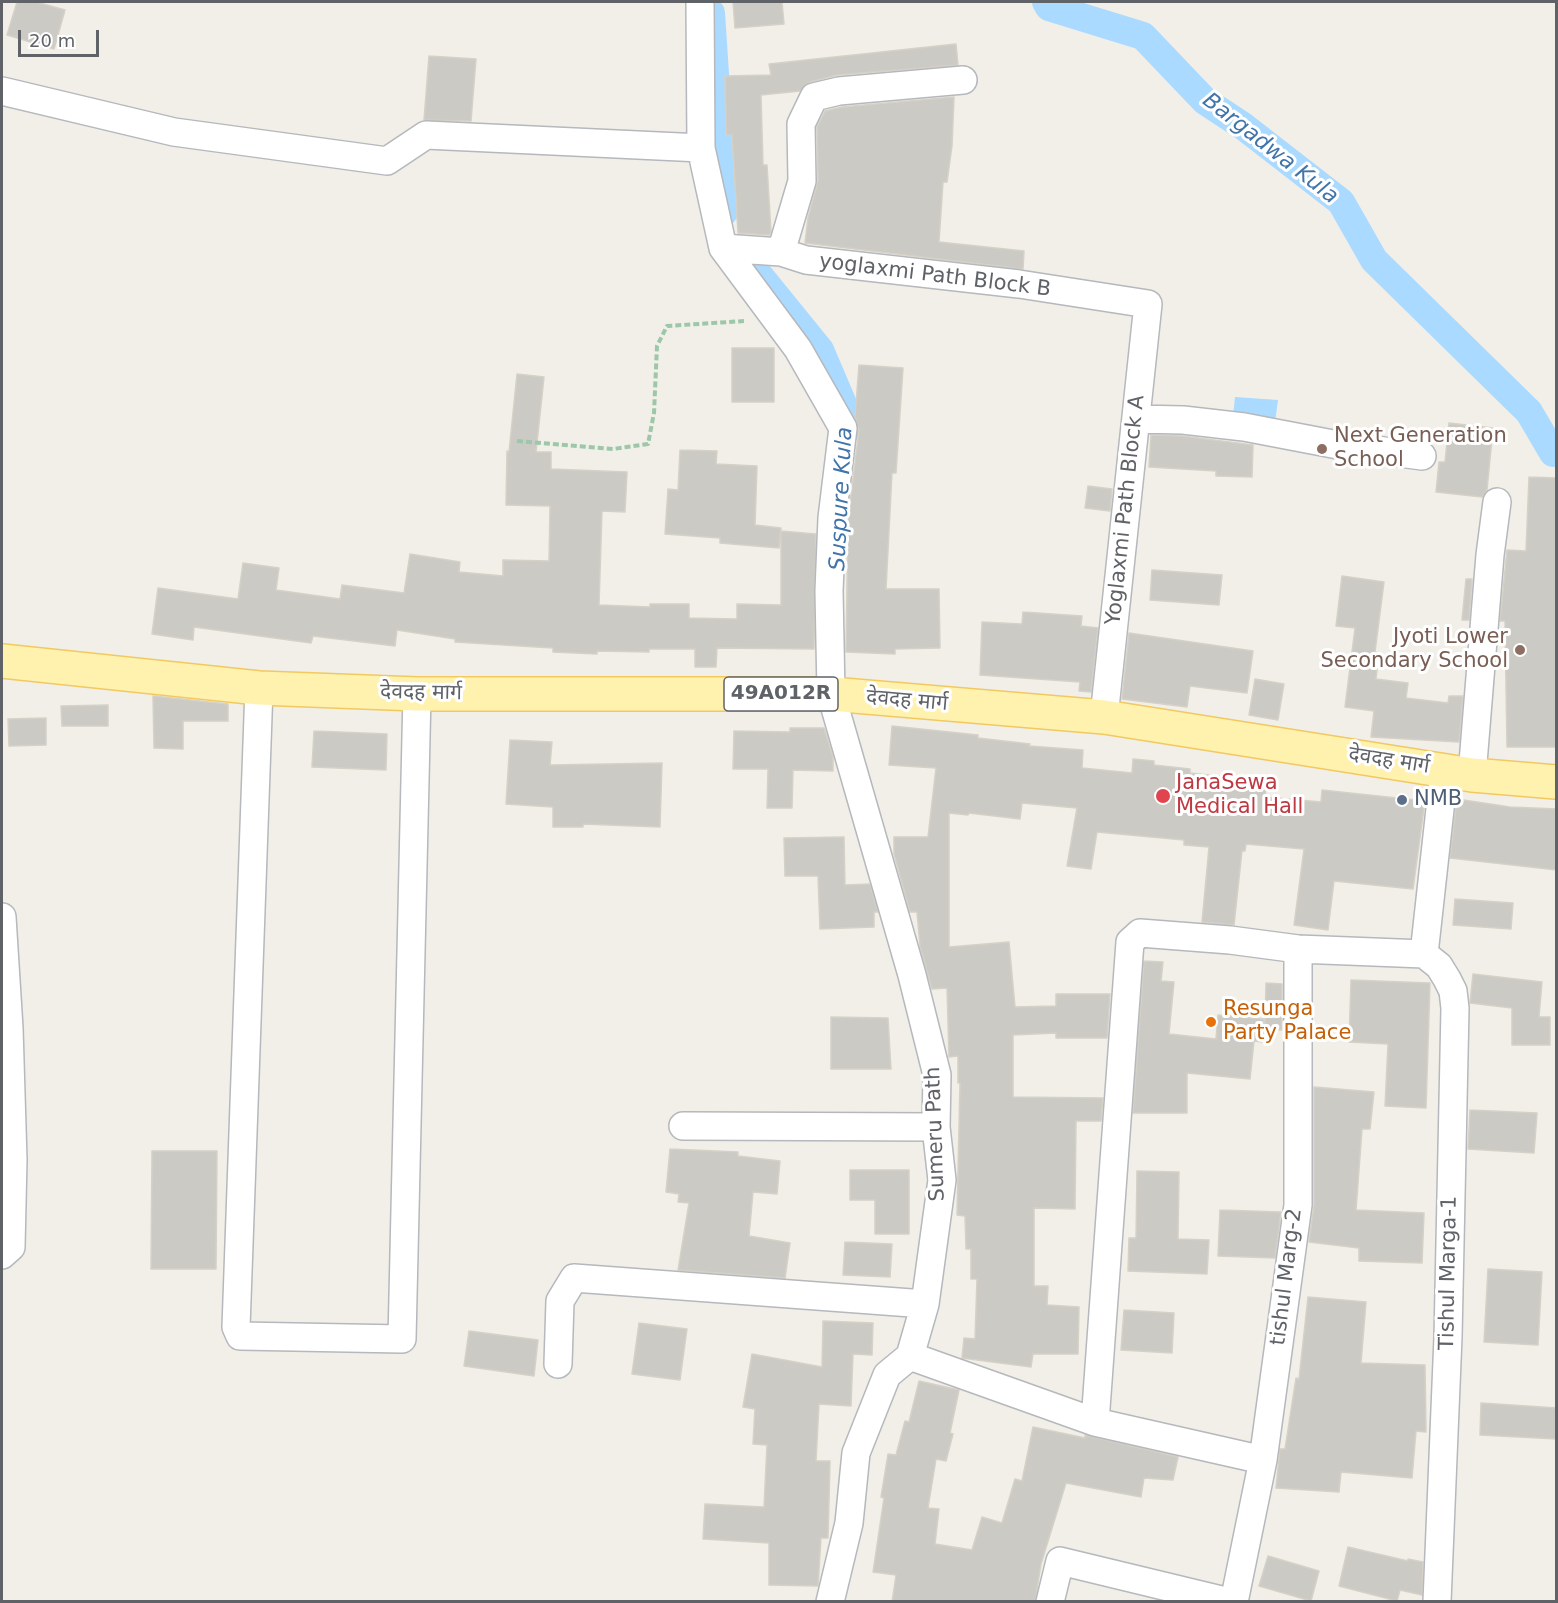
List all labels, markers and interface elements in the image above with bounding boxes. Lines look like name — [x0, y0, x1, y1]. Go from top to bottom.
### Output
scale bar — [21, 18, 102, 56]
text: 20 m — [29, 30, 75, 51]
water label: Bargadwa Kula — [1197, 88, 1343, 210]
street label: yoglaxmi Path Block B — [818, 249, 1052, 303]
street label: Yoglaxmi Path Block A — [1101, 394, 1151, 626]
place label: Next Generation School — [1334, 424, 1507, 474]
water label: Suspure Kula — [825, 426, 859, 572]
marker: Next Generation School — [1315, 442, 1329, 456]
place label: Jyoti Lower Secondary School — [1320, 625, 1508, 675]
marker: Jyoti Lower Secondary School — [1513, 643, 1527, 657]
road number: 49A012R — [724, 677, 838, 711]
street label: देवदह मार्ग — [380, 680, 462, 706]
street label: देवदह मार्ग — [865, 685, 949, 717]
street label: देवदह मार्ग — [1347, 742, 1431, 780]
place label: JanaSewa Medical Hall — [1176, 771, 1303, 821]
marker: JanaSewa Medical Hall — [1154, 787, 1172, 805]
place label: NMB — [1414, 787, 1462, 813]
marker: NMB — [1395, 793, 1409, 807]
place label: Resunga Party Palace — [1223, 997, 1351, 1047]
marker: Resunga Party Palace — [1204, 1015, 1218, 1029]
street label: Sumeru Path — [921, 1066, 951, 1202]
street label: Tishul Marga-1 — [1435, 1196, 1463, 1350]
street label: tishul Marg-2 — [1266, 1207, 1308, 1347]

